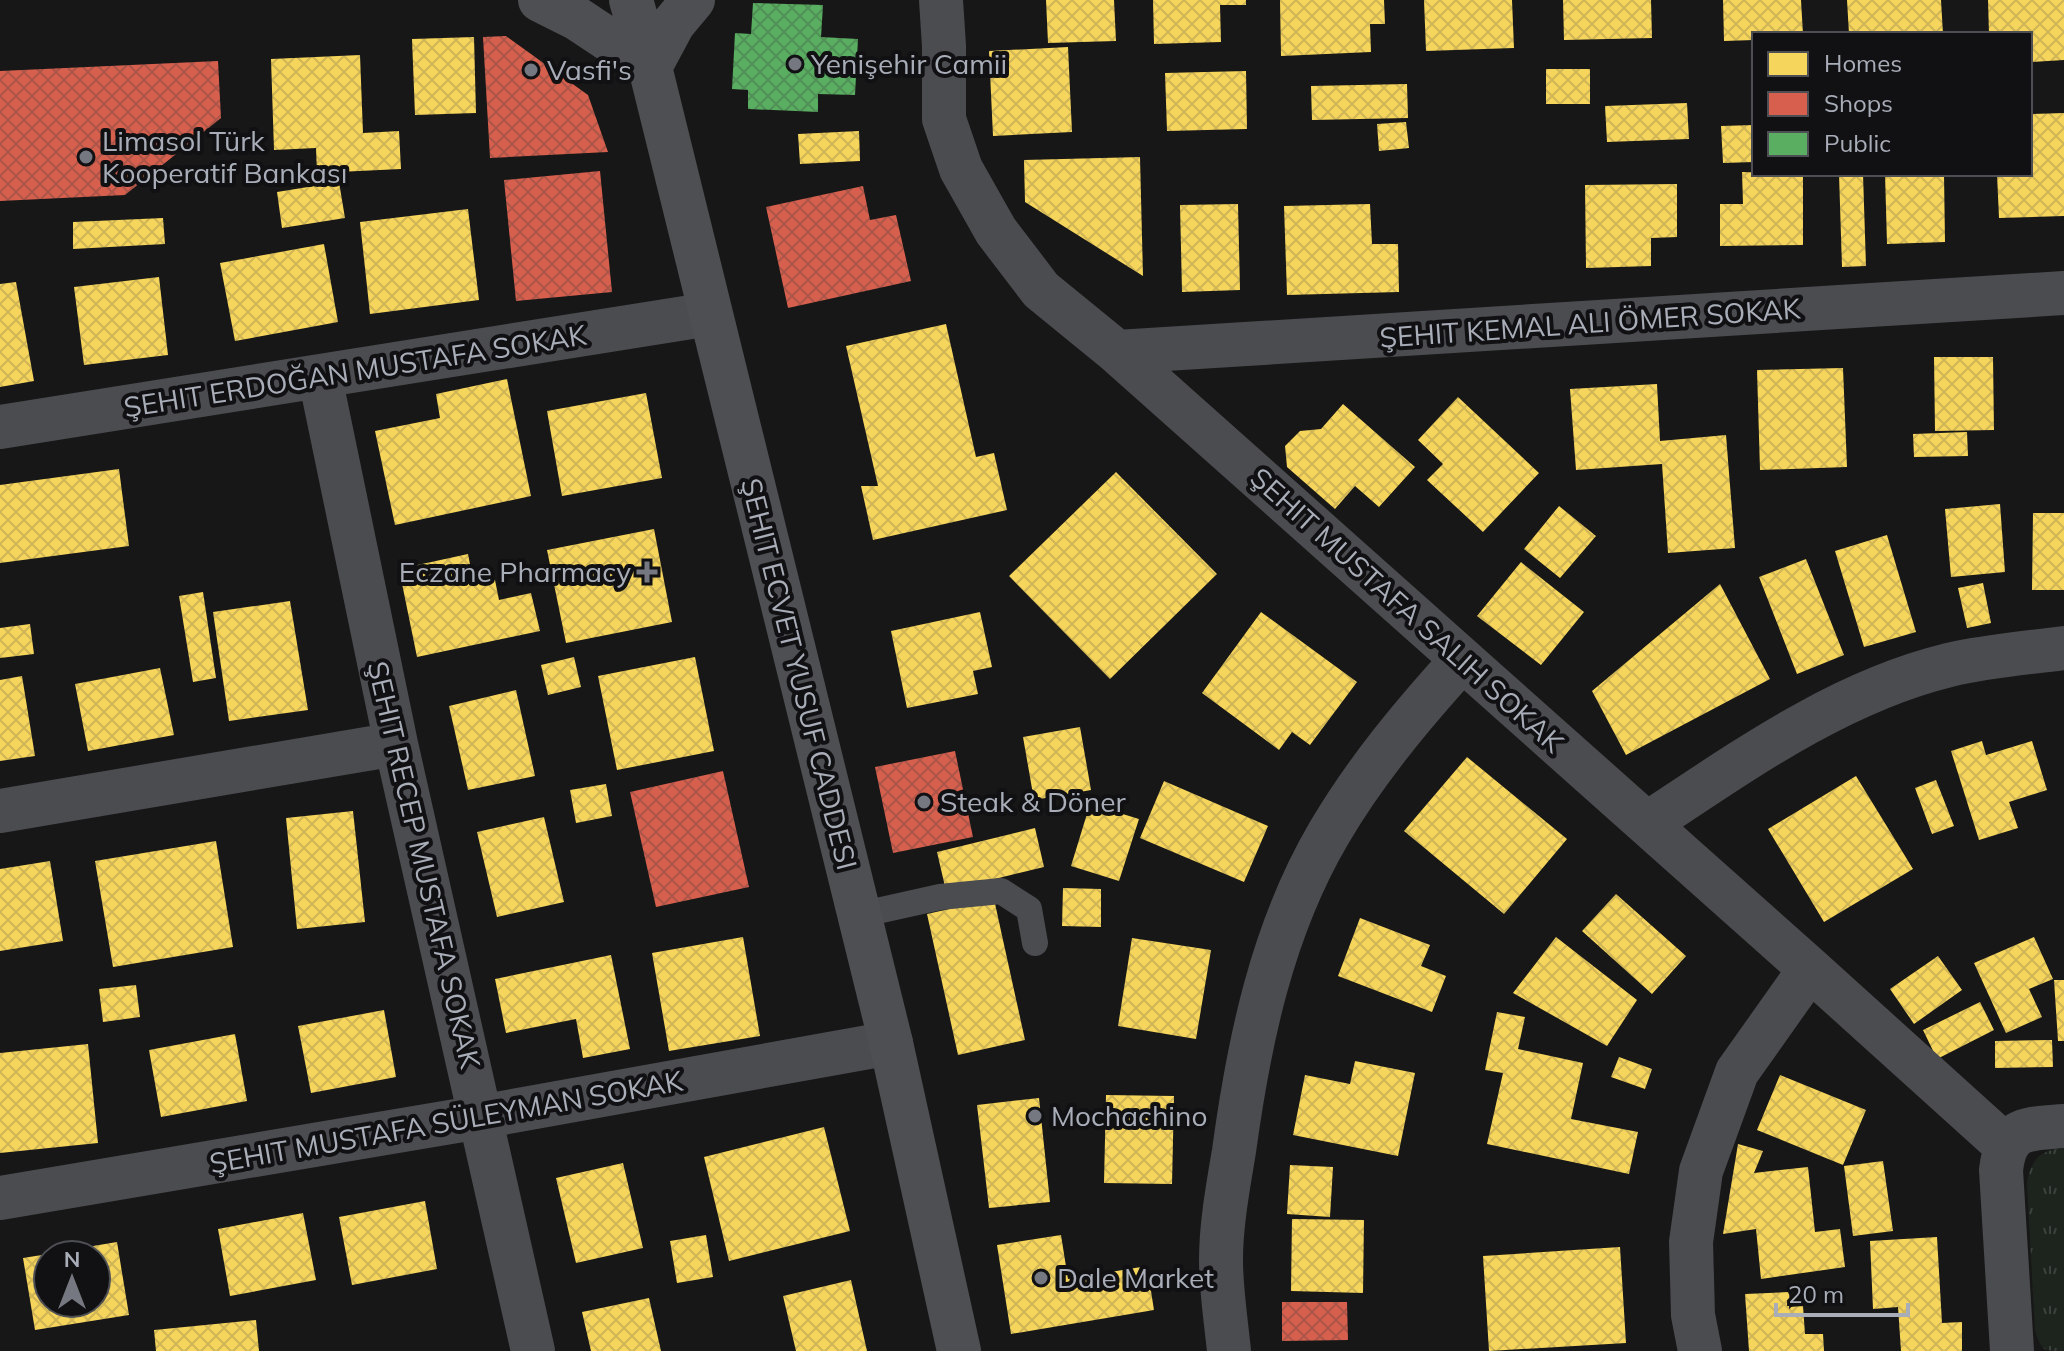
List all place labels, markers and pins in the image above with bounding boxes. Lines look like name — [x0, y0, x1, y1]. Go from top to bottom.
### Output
place label: Yenişehir Camii — [810, 46, 1007, 81]
place label: Vasfi's — [547, 52, 632, 87]
marker: Yenişehir Camii — [786, 55, 804, 73]
marker: Vasfi's — [522, 61, 540, 79]
place label: Limasol Türk Kooperatif Bankası — [102, 123, 347, 190]
marker: Limasol Türk Kooperatif Bankası — [77, 148, 95, 166]
place label: Eczane Pharmacy — [399, 554, 631, 589]
marker: Eczane Pharmacy — [638, 563, 656, 581]
place label: Steak & Döner — [940, 784, 1126, 819]
marker: Steak & Döner — [915, 793, 933, 811]
place label: Mochachino — [1051, 1098, 1207, 1133]
marker: Mochachino — [1026, 1107, 1044, 1125]
place label: Dale Market — [1057, 1260, 1214, 1295]
marker: Dale Market — [1032, 1269, 1050, 1287]

